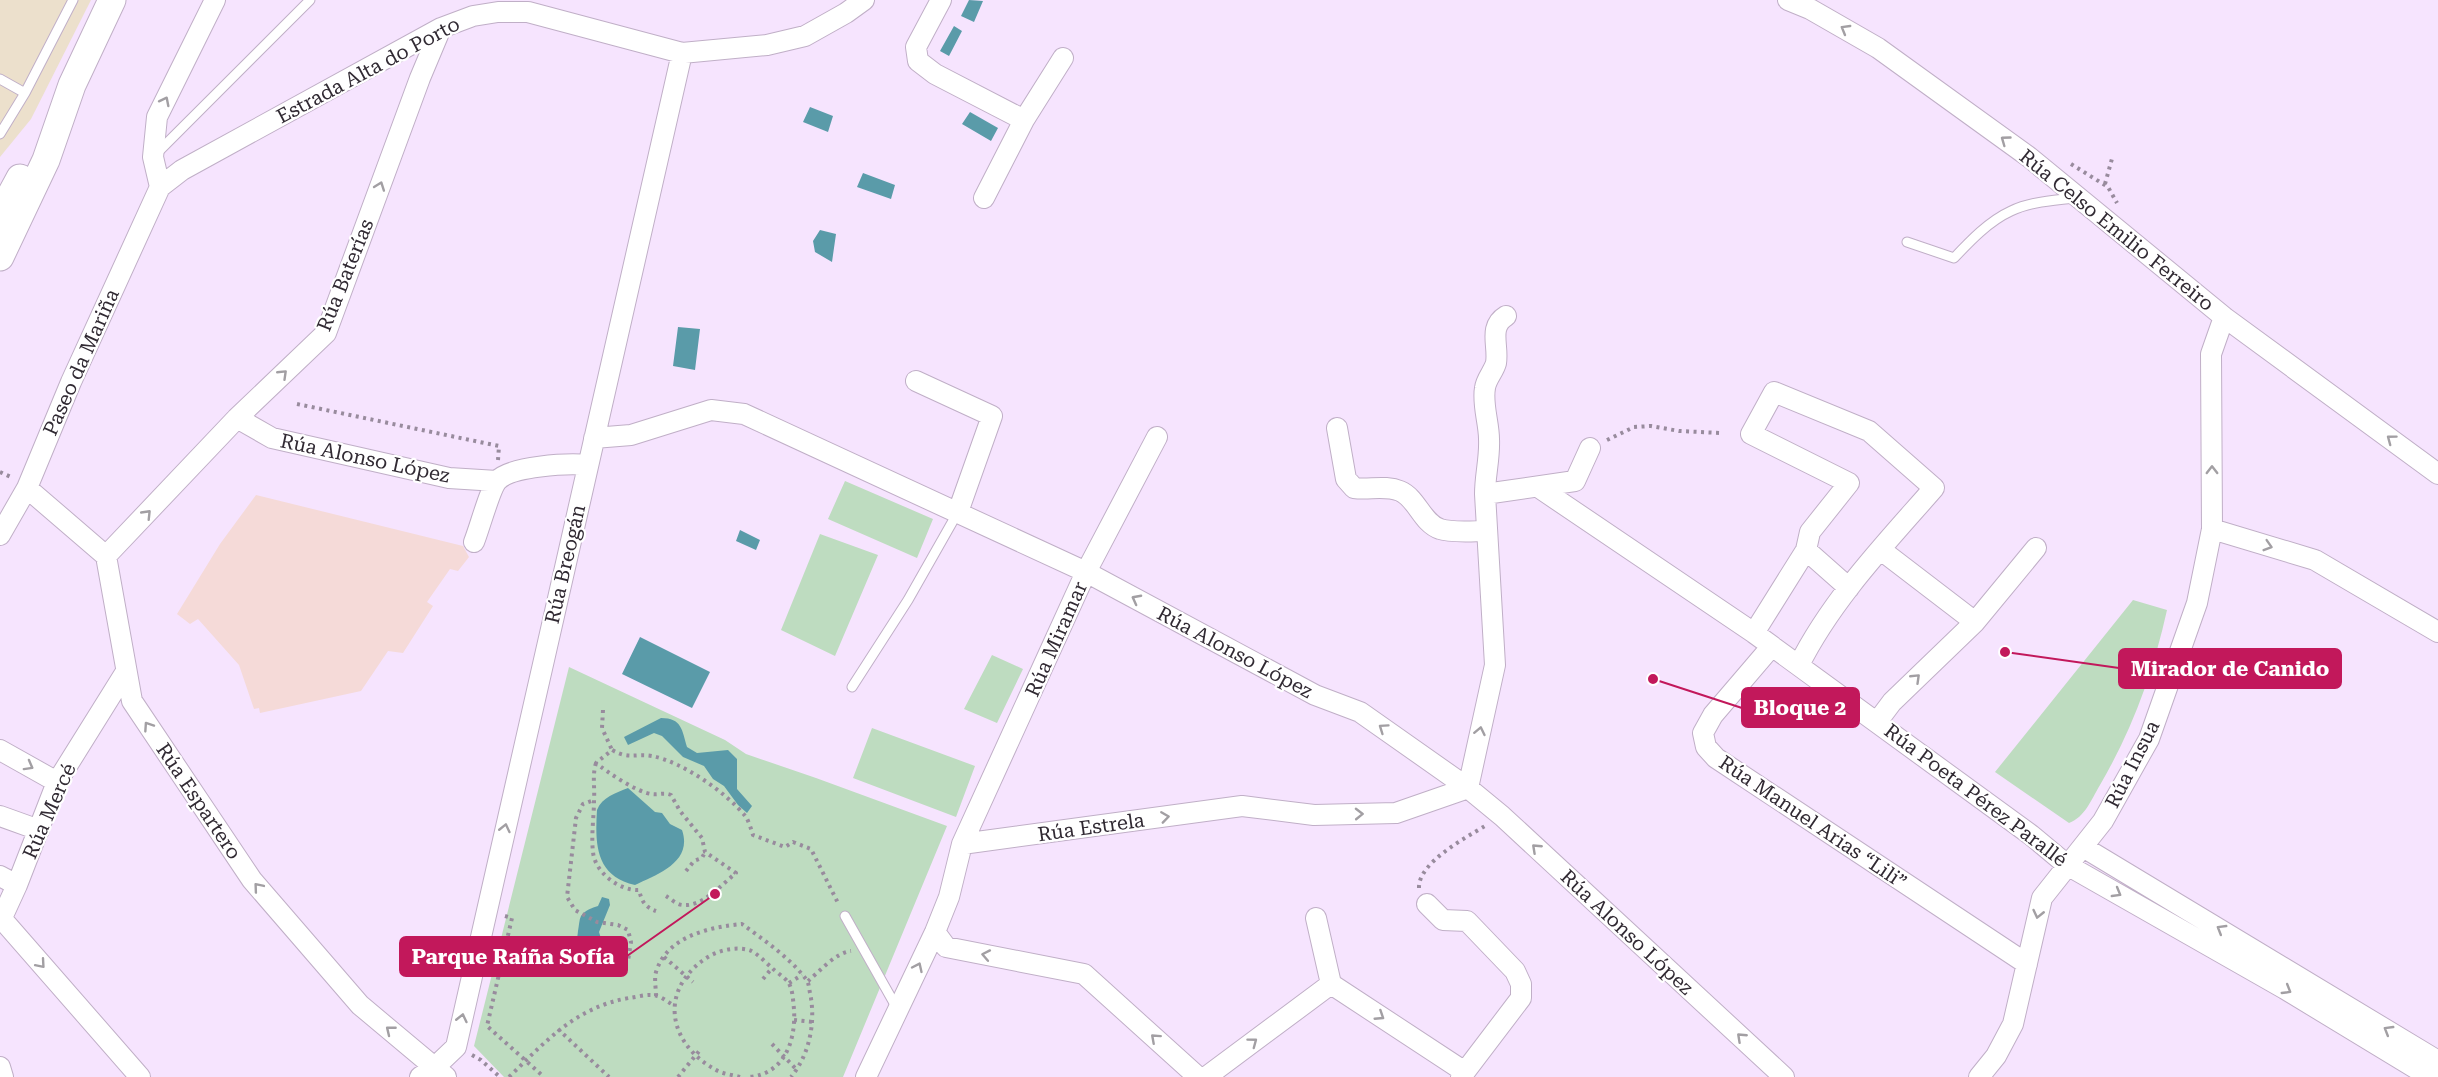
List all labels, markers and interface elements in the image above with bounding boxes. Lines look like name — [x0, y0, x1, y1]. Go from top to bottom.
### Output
street label: Estrada Alta do Porto — [272, 12, 464, 128]
one-way arrow — [1841, 25, 1851, 36]
one-way arrow — [157, 96, 169, 107]
one-way arrow — [2000, 136, 2011, 147]
street label: Rúa Celso Emilio Ferreiro — [2015, 144, 2219, 316]
one-way arrow — [373, 181, 385, 192]
street label: Rúa Baterías — [312, 215, 378, 335]
street label: Paseo da Mariña — [38, 285, 124, 439]
one-way arrow — [275, 371, 286, 382]
street label: Rúa Alonso López — [278, 428, 452, 488]
one-way arrow — [2387, 435, 2398, 446]
one-way arrow — [2206, 466, 2218, 475]
street label: Rúa Breogán — [540, 502, 590, 626]
one-way arrow — [139, 510, 150, 521]
one-way arrow — [2262, 539, 2273, 551]
street label: Rúa Miramar — [1020, 578, 1092, 700]
one-way arrow — [1132, 595, 1142, 606]
street label: Rúa Alonso López — [1153, 601, 1317, 703]
callout: Mirador de Canido — [2119, 649, 2341, 688]
text: Mirador de Canido — [2131, 657, 2329, 681]
one-way arrow — [1909, 675, 1920, 686]
callout: Bloque 2 — [1742, 688, 1859, 727]
text: Bloque 2 — [1754, 696, 1846, 720]
street label: Rúa Insua — [2100, 716, 2164, 812]
street label: Rúa Poeta Pérez Parallé — [1880, 718, 2072, 872]
one-way arrow — [144, 721, 155, 732]
one-way arrow — [1378, 724, 1389, 735]
one-way arrow — [1473, 726, 1486, 736]
street label: Rúa Espartero — [151, 738, 247, 864]
street label: Rúa Manuel Arias “Lili” — [1715, 750, 1911, 894]
one-way arrow — [22, 759, 33, 770]
street label: Rúa Mercé — [17, 760, 81, 862]
one-way arrow — [1355, 807, 1364, 820]
street label: Rúa Estrela — [1036, 808, 1146, 846]
one-way arrow — [1161, 811, 1170, 823]
one-way arrow — [498, 823, 511, 833]
one-way arrow — [1533, 844, 1543, 855]
street label: Rúa Alonso López — [1556, 864, 1698, 1000]
one-way arrow — [254, 883, 265, 894]
one-way arrow — [2111, 886, 2122, 898]
one-way arrow — [2032, 909, 2045, 919]
one-way arrow — [2217, 925, 2227, 937]
callout: Parque Raíña Sofía — [400, 937, 627, 976]
text: Parque Raíña Sofía — [411, 945, 615, 969]
one-way arrow — [981, 949, 991, 962]
one-way arrow — [34, 957, 45, 967]
one-way arrow — [911, 963, 923, 974]
one-way arrow — [2281, 983, 2291, 994]
one-way arrow — [1373, 1009, 1384, 1020]
one-way arrow — [455, 1013, 468, 1023]
one-way arrow — [386, 1026, 397, 1037]
one-way arrow — [2384, 1026, 2394, 1038]
one-way arrow — [1737, 1033, 1748, 1044]
one-way arrow — [1151, 1034, 1162, 1045]
one-way arrow — [1246, 1038, 1257, 1049]

